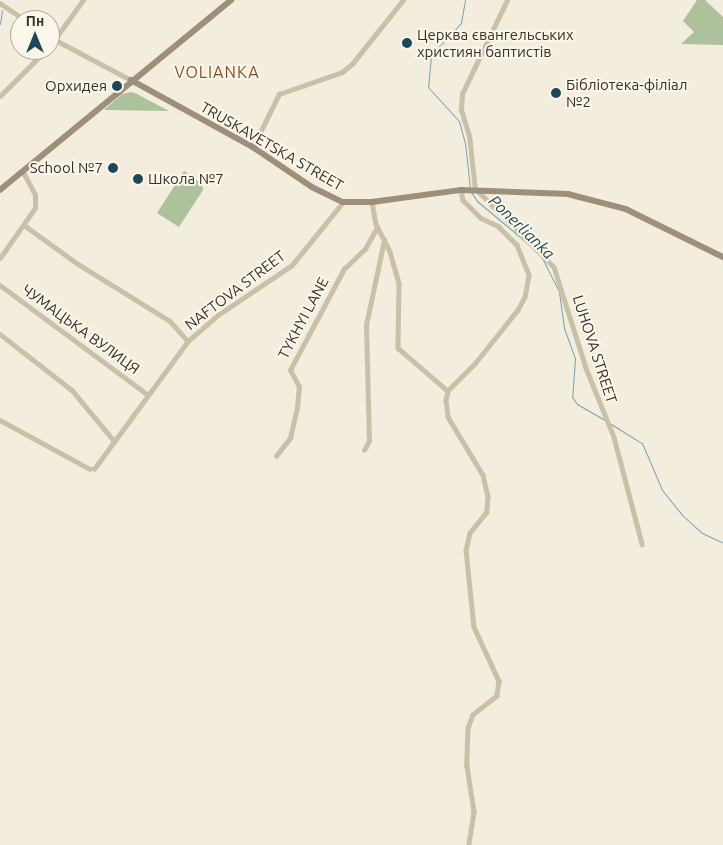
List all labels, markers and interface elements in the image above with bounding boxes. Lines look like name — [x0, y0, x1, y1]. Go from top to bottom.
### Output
north arrow — [10, 10, 60, 60]
text: Пн — [26, 13, 44, 29]
place label: Церква євангельських християн баптистів — [417, 25, 574, 60]
marker: Церква євангельських християн баптистів — [401, 37, 413, 49]
district label: VOLIANKA — [173, 62, 261, 82]
place label: Бібліотека-філіал №2 — [566, 75, 688, 110]
place label: Орхидея — [45, 77, 107, 95]
marker: Орхидея — [111, 80, 123, 92]
marker: Бібліотека-філіал №2 — [550, 87, 562, 99]
street label: TRUSKAVETSKA STREET — [197, 98, 347, 194]
place label: School №7 — [30, 159, 103, 177]
marker: School №7 — [107, 162, 119, 174]
place label: Школа №7 — [148, 170, 224, 188]
marker: Школа №7 — [132, 173, 144, 185]
water label: Ponerlianka — [485, 191, 559, 263]
street label: NAFTOVA STREET — [181, 246, 289, 334]
street label: TYKHYI LANE — [274, 274, 332, 362]
street label: ЧУМАЦЬКА ВУЛИЦЯ — [19, 280, 143, 378]
street label: LUHOVA STREET — [569, 293, 621, 405]

